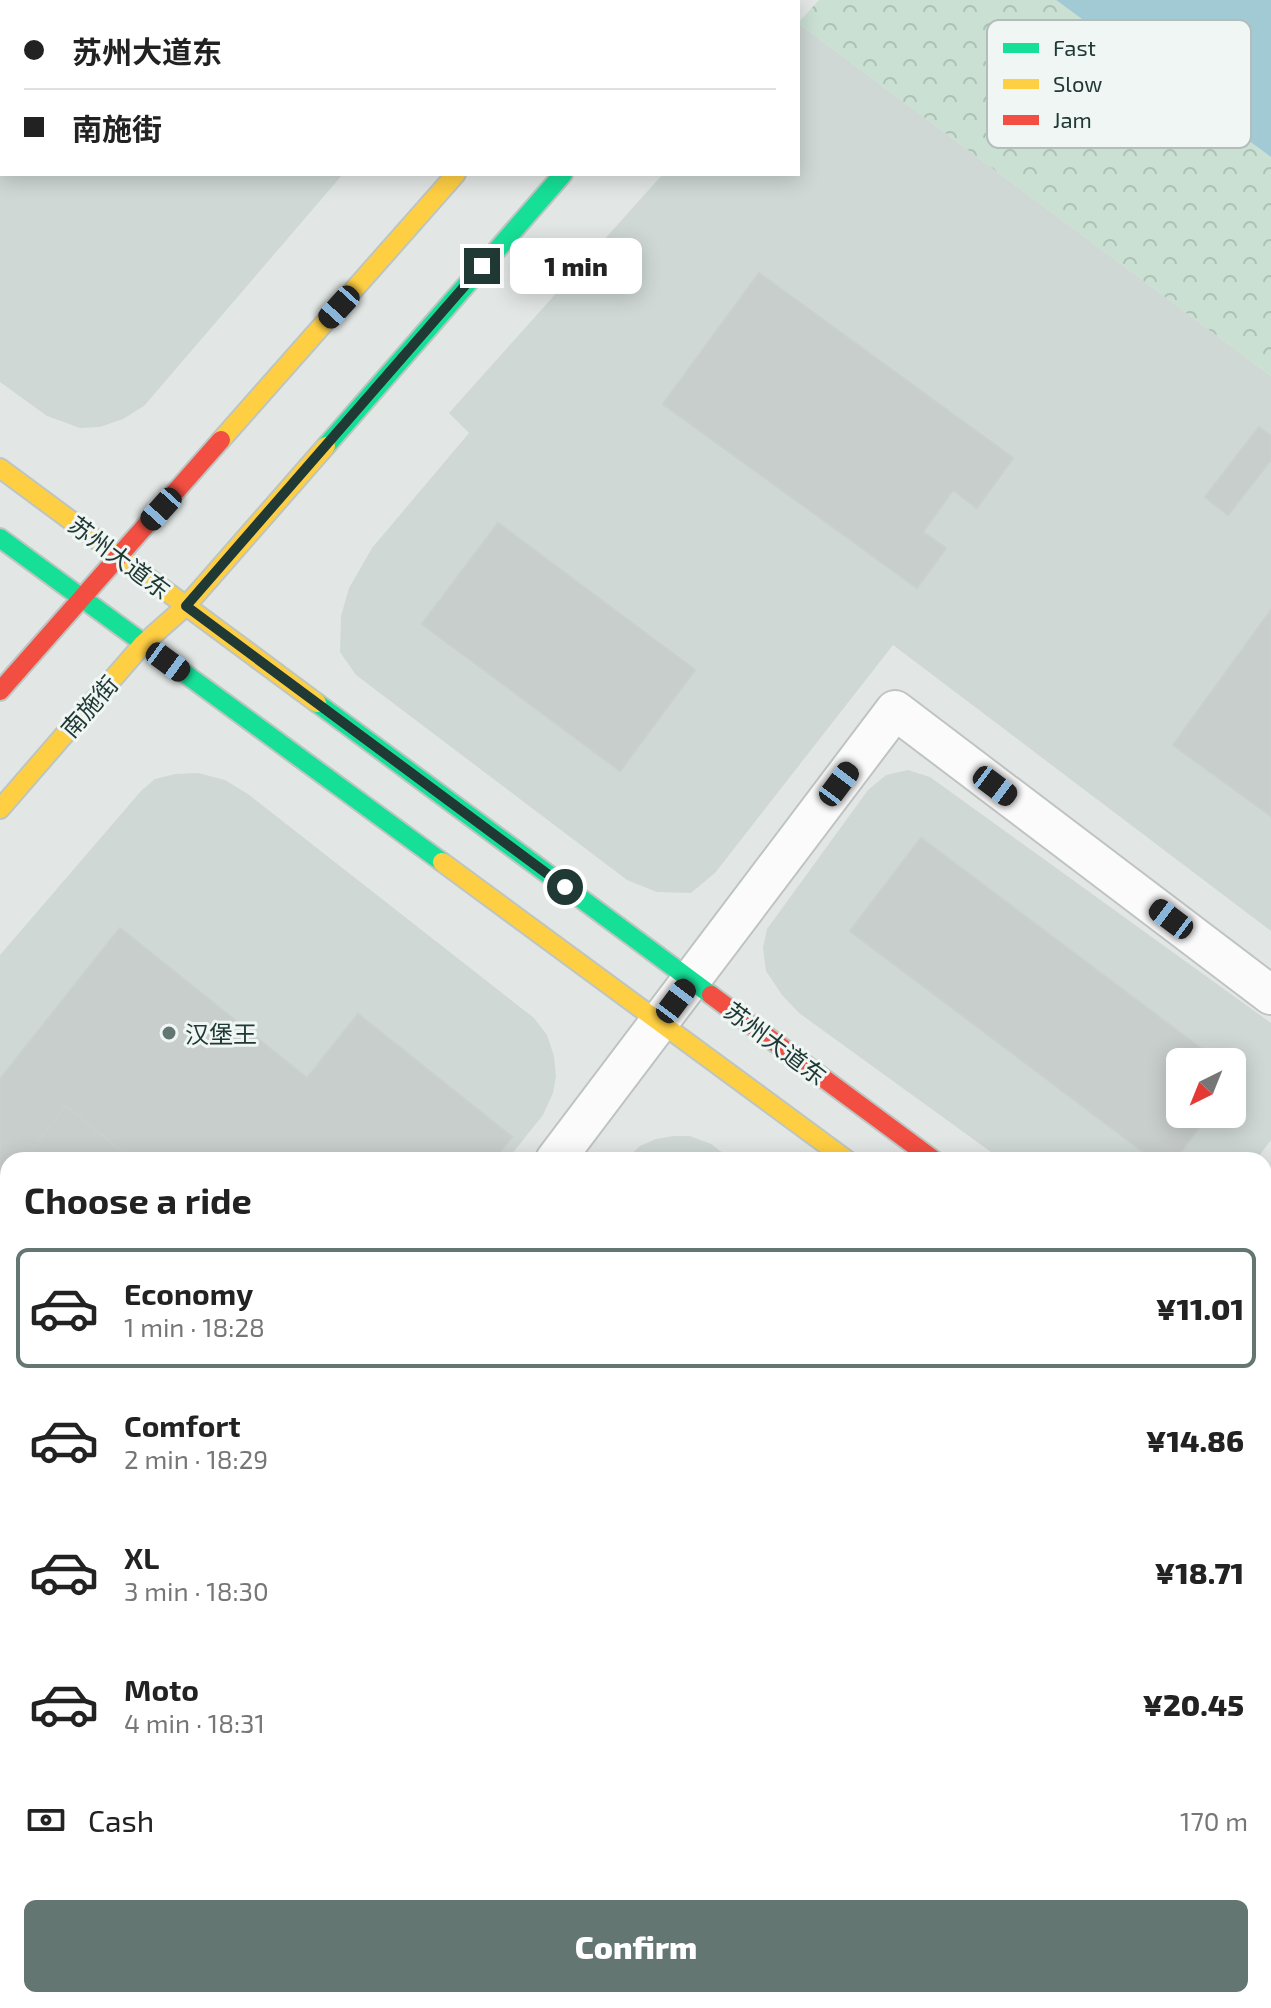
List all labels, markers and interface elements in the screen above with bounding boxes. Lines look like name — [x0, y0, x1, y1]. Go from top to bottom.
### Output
legend — [987, 20, 1251, 148]
text: 苏州大道东 — [72, 33, 222, 69]
text: Fast — [1053, 34, 1096, 60]
text: Slow — [1053, 70, 1102, 96]
text: Jam — [1053, 106, 1092, 132]
text: 南施街 — [72, 110, 162, 146]
callout: 1 min — [510, 238, 642, 294]
route end — [464, 248, 500, 284]
text: 1 min — [544, 250, 608, 281]
car — [314, 281, 364, 333]
car — [136, 483, 186, 535]
street label: 苏州大道东 — [63, 509, 177, 605]
car — [142, 638, 194, 686]
street label: 南施街 — [54, 669, 124, 743]
car — [815, 758, 863, 810]
car — [969, 762, 1021, 810]
route start — [547, 869, 583, 905]
car — [1145, 895, 1197, 943]
car — [652, 975, 700, 1027]
street label: 苏州大道东 — [719, 995, 833, 1091]
place label: 汉堡王 — [185, 1019, 257, 1048]
marker: 汉堡王 — [160, 1024, 178, 1042]
north arrow — [1166, 1048, 1246, 1128]
map controls — [1166, 1048, 1246, 1128]
text: Choose a ride — [24, 1178, 252, 1221]
icon: car — [28, 1272, 100, 1344]
text: Economy — [124, 1275, 253, 1311]
text: ¥11.01 — [1156, 1290, 1244, 1326]
text: 1 min · 18:28 — [124, 1311, 265, 1342]
icon: car — [28, 1404, 100, 1476]
text: Comfort — [124, 1407, 241, 1443]
text: ¥14.86 — [1146, 1422, 1244, 1458]
text: 2 min · 18:29 — [124, 1443, 268, 1474]
icon: car — [28, 1536, 100, 1608]
text: XL — [124, 1539, 159, 1575]
text: ¥18.71 — [1155, 1554, 1244, 1590]
text: 3 min · 18:30 — [124, 1575, 269, 1606]
icon: car — [28, 1668, 100, 1740]
text: Moto — [124, 1671, 199, 1707]
text: ¥20.45 — [1142, 1686, 1244, 1722]
text: 4 min · 18:31 — [124, 1707, 265, 1738]
icon: cash — [24, 1798, 68, 1842]
text: Cash — [88, 1802, 154, 1838]
text: 170 m — [1180, 1805, 1248, 1836]
button: Confirm — [24, 1900, 1248, 1992]

